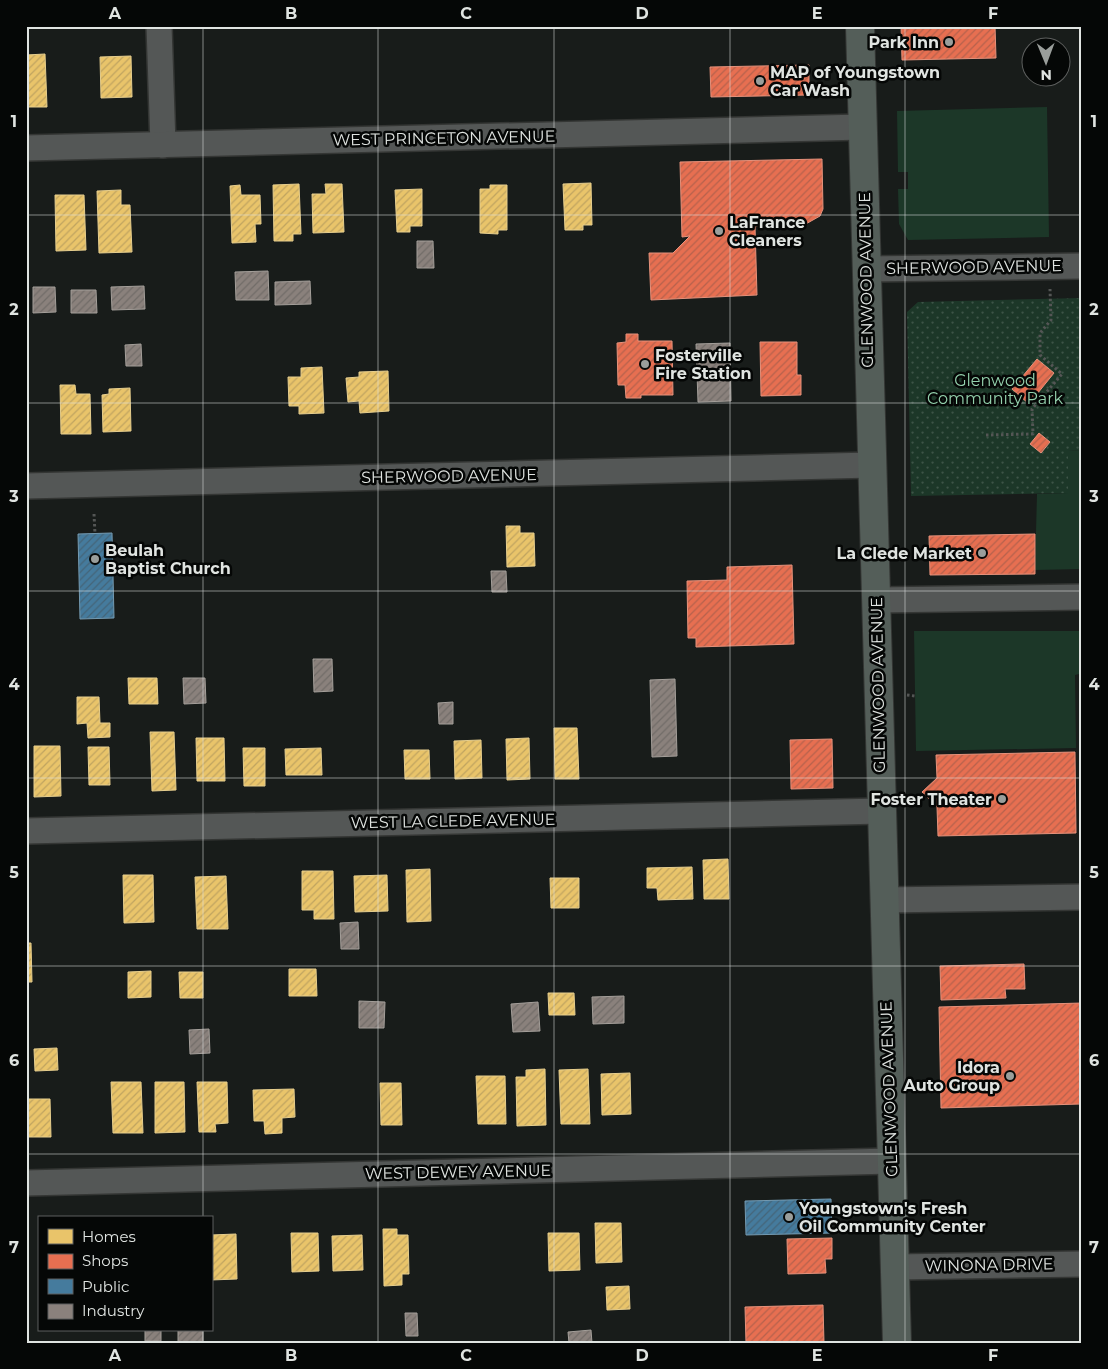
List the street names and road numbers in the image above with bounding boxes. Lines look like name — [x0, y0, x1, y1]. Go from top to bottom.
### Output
street label: WEST PRINCETON AVENUE — [333, 127, 555, 149]
street label: GLENWOOD AVENUE — [855, 192, 877, 368]
street label: SHERWOOD AVENUE — [886, 256, 1062, 278]
street label: SHERWOOD AVENUE — [361, 465, 537, 487]
street label: GLENWOOD AVENUE — [867, 597, 889, 773]
street label: WEST LA CLEDE AVENUE — [350, 810, 556, 832]
street label: GLENWOOD AVENUE — [876, 1001, 902, 1177]
street label: WEST DEWEY AVENUE — [365, 1161, 551, 1183]
street label: WINONA DRIVE — [925, 1254, 1053, 1276]

